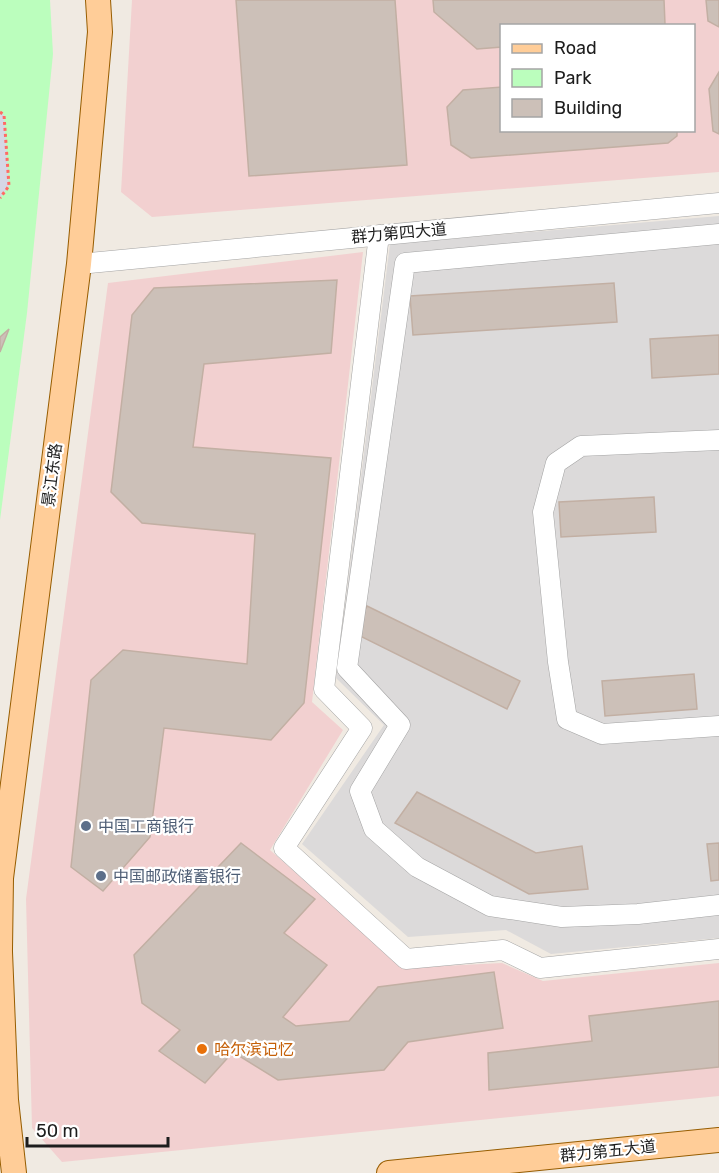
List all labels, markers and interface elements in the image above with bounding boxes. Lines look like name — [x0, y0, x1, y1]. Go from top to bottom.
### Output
legend — [500, 24, 695, 132]
text: Road — [554, 37, 597, 59]
text: Park — [554, 67, 592, 89]
text: Building — [554, 97, 622, 119]
street label: 群力第四大道 — [350, 219, 448, 247]
street label: 景江东路 — [39, 442, 65, 508]
place label: 中国工商银行 — [98, 817, 194, 836]
marker: 中国工商银行 — [79, 819, 93, 833]
place label: 中国邮政储蓄银行 — [113, 867, 241, 886]
marker: 中国邮政储蓄银行 — [94, 869, 108, 883]
place label: 哈尔滨记忆 — [214, 1040, 294, 1059]
marker: 哈尔滨记忆 — [195, 1042, 209, 1056]
scale bar — [27, 1110, 168, 1148]
text: 50 m — [36, 1120, 79, 1142]
street label: 群力第五大道 — [559, 1137, 657, 1165]

